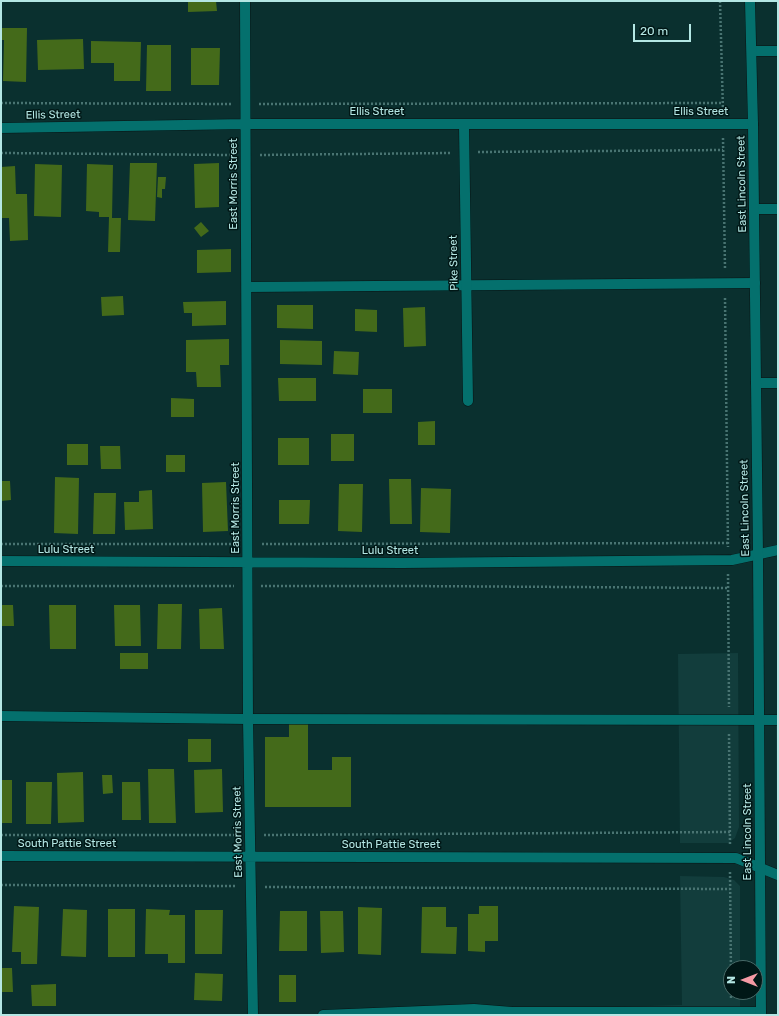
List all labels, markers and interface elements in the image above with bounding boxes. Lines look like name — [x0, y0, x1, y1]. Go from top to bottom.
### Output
scale bar — [635, 16, 693, 42]
text: 20 m — [640, 24, 668, 38]
street label: Ellis Street — [350, 105, 404, 119]
street label: Ellis Street — [674, 105, 728, 119]
street label: Ellis Street — [25, 108, 81, 122]
street label: East Lincoln Street — [735, 135, 749, 233]
street label: East Morris Street — [227, 138, 241, 230]
street label: Pike Street — [447, 235, 461, 291]
street label: East Lincoln Street — [738, 459, 752, 557]
street label: East Morris Street — [229, 462, 243, 554]
street label: Lulu Street — [38, 543, 94, 557]
street label: Lulu Street — [362, 544, 418, 558]
street label: East Lincoln Street — [741, 783, 755, 881]
street label: East Morris Street — [231, 786, 245, 878]
street label: South Pattie Street — [18, 837, 116, 851]
street label: South Pattie Street — [342, 838, 440, 852]
north arrow — [723, 960, 763, 1000]
text: N — [725, 976, 738, 984]

